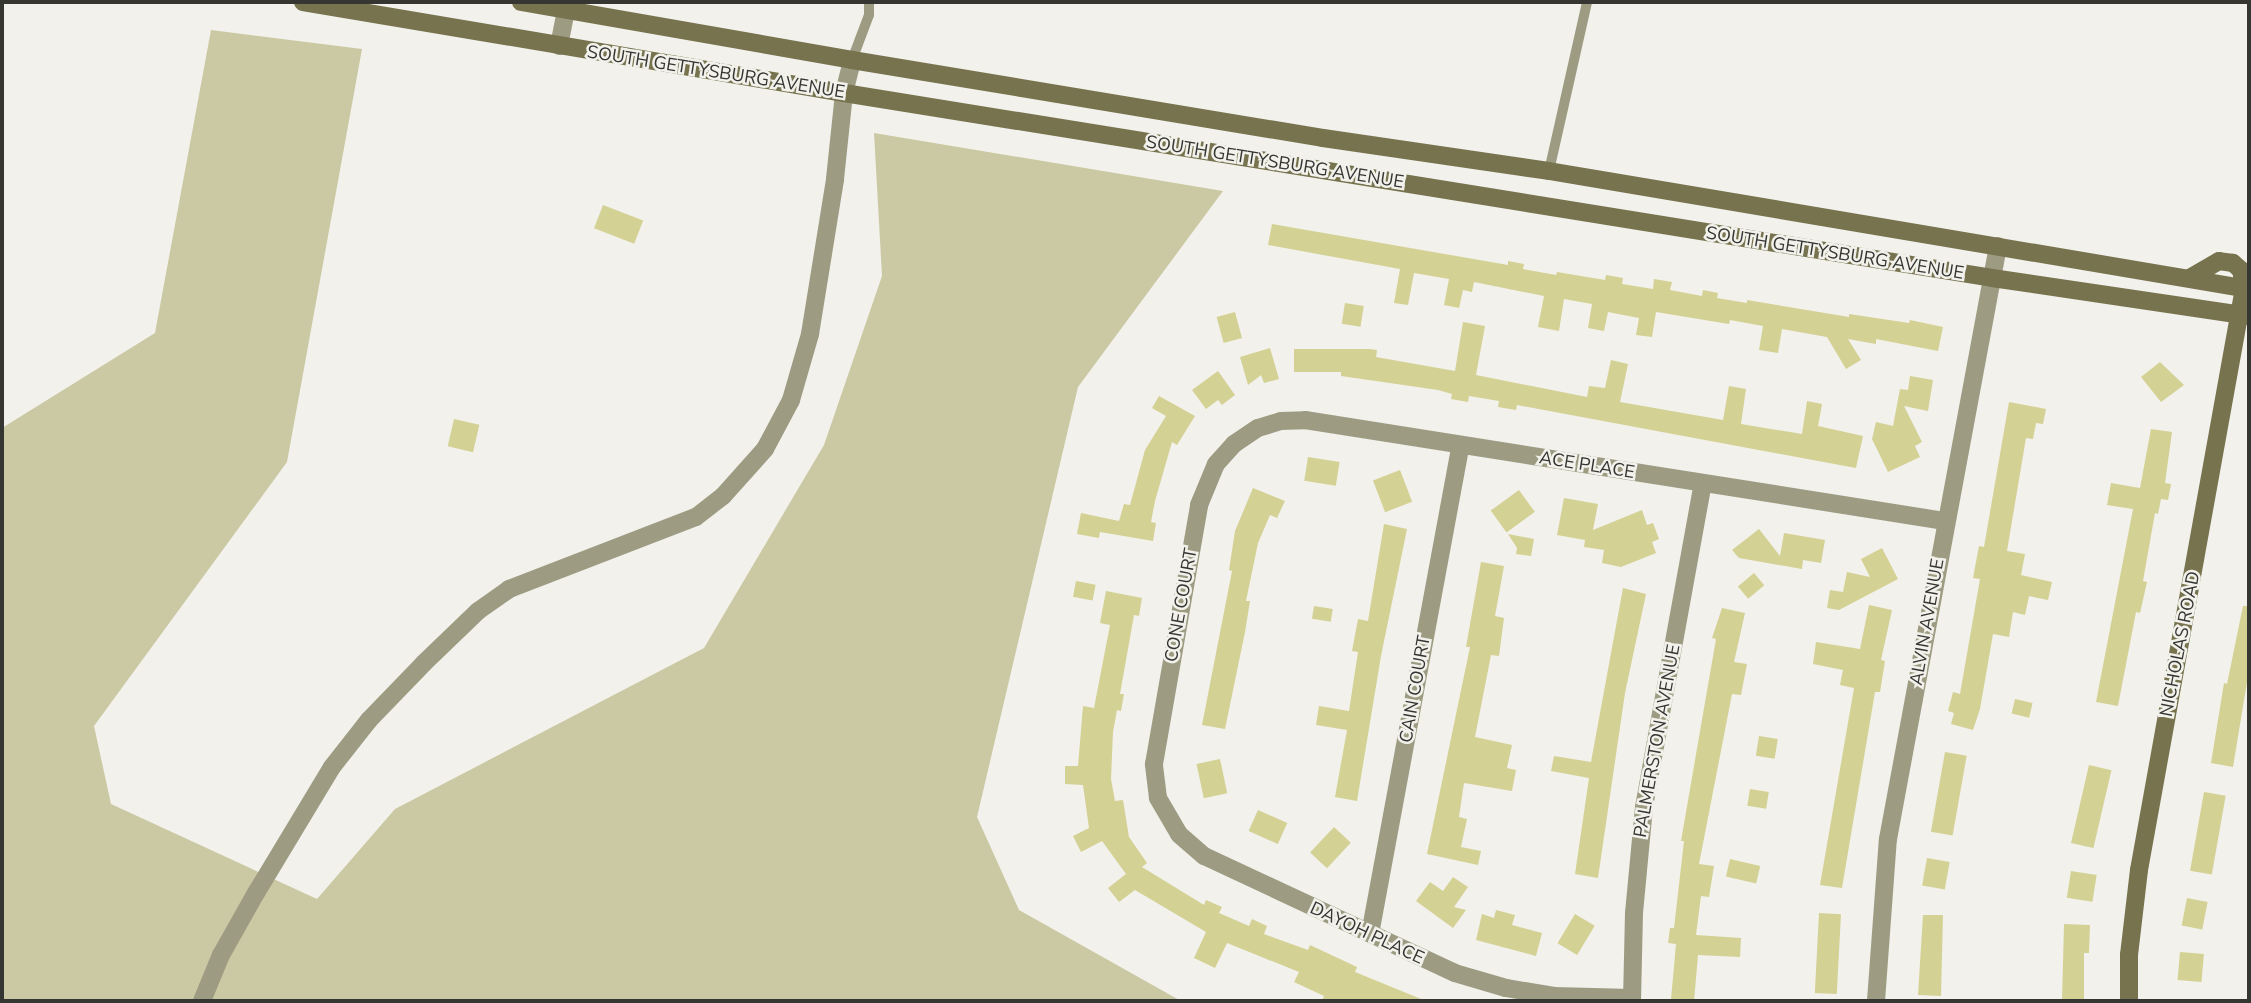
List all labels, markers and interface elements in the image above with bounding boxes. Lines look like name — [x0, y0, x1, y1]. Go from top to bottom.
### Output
street label: SOUTH GETTYSBURG AVENUE — [586, 41, 846, 103]
street label: SOUTH GETTYSBURG AVENUE — [1145, 131, 1405, 193]
street label: SOUTH GETTYSBURG AVENUE — [1705, 222, 1965, 284]
street label: ACE PLACE — [1538, 447, 1636, 483]
street label: CONE COURT — [1160, 546, 1202, 664]
street label: ALVIN AVENUE — [1905, 557, 1949, 687]
street label: NICHOLAS ROAD — [2155, 569, 2205, 719]
street label: CAIN COURT — [1395, 634, 1435, 744]
street label: PALMERSTON AVENUE — [1629, 643, 1685, 839]
street label: DAYOH PLACE — [1306, 897, 1428, 969]

